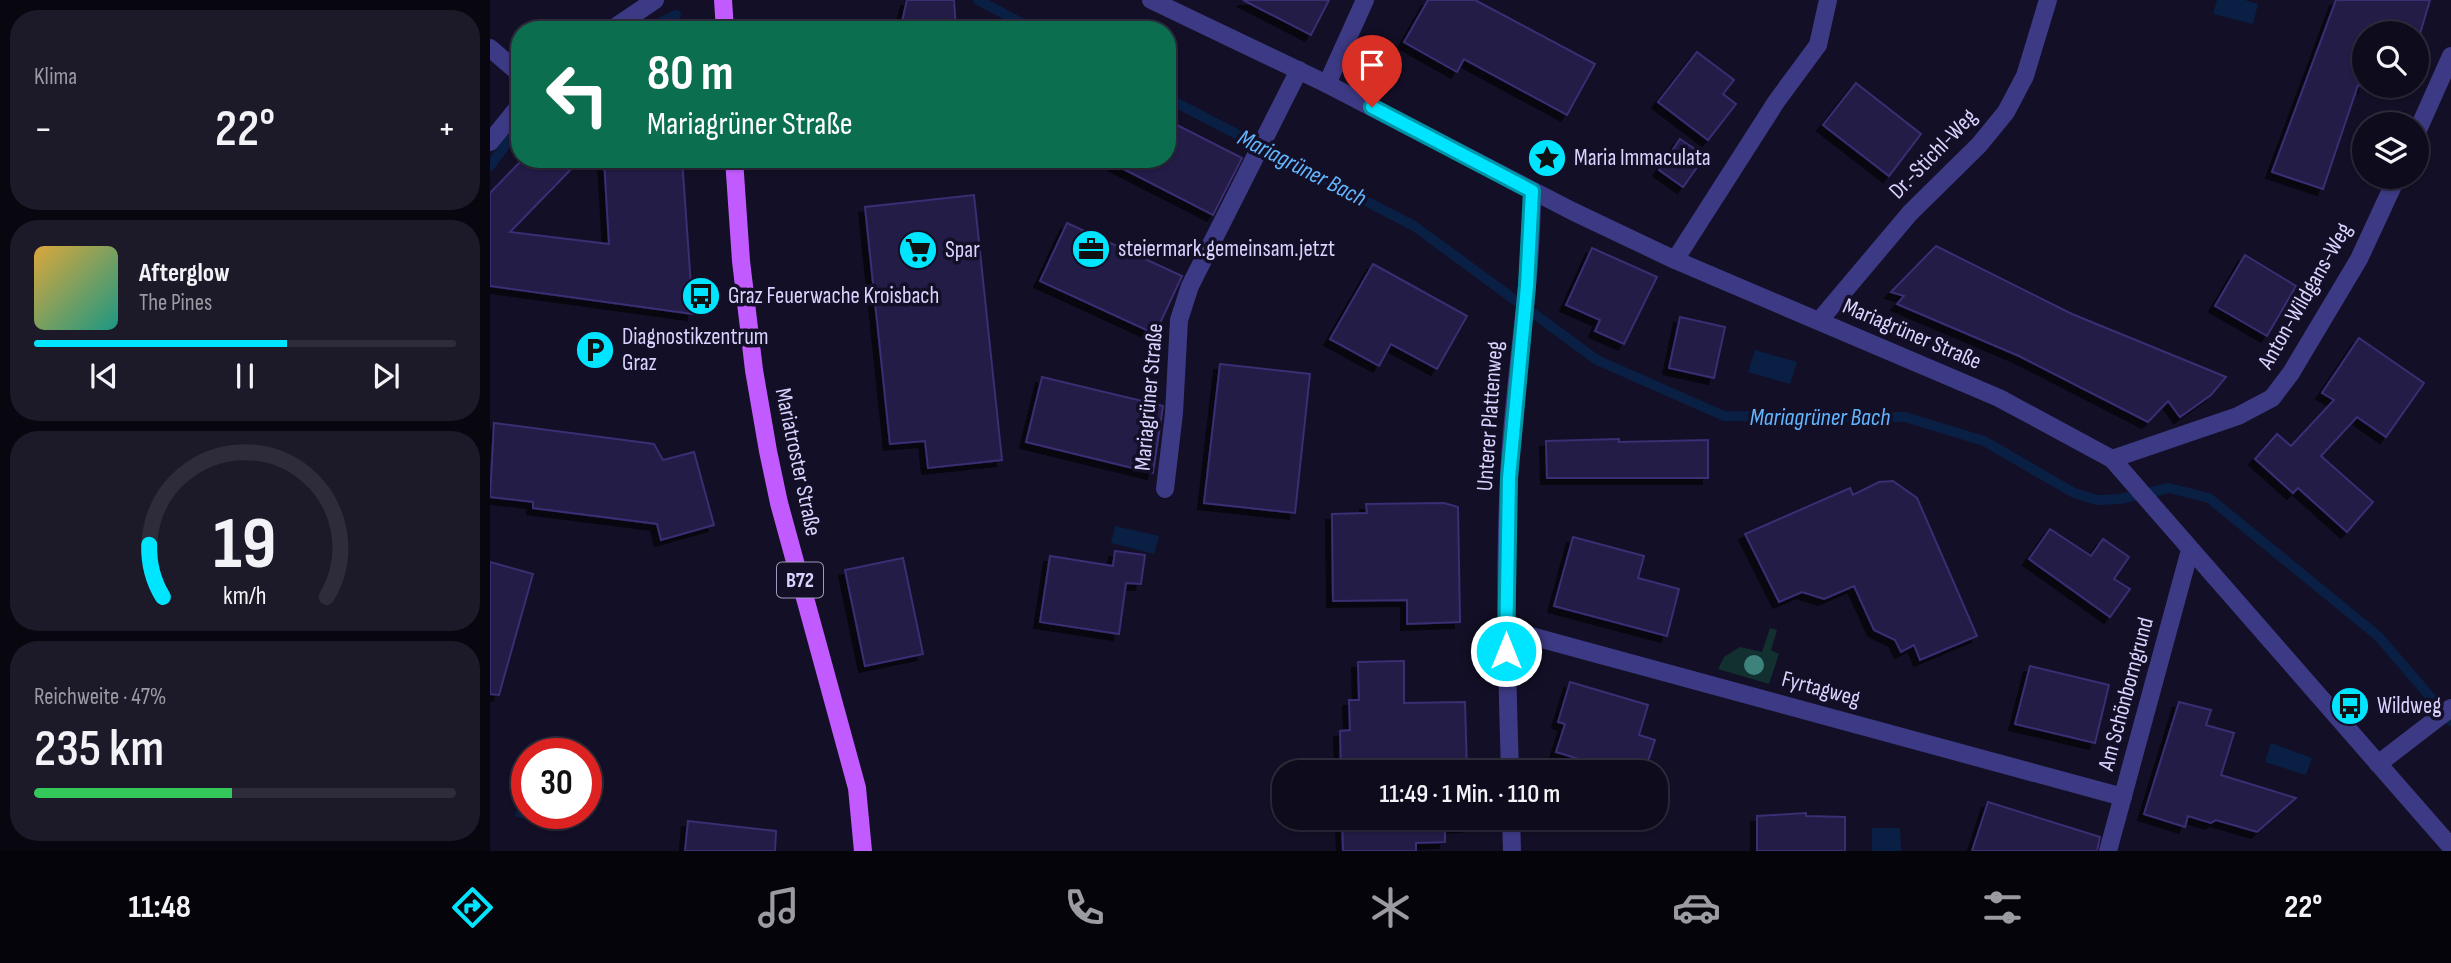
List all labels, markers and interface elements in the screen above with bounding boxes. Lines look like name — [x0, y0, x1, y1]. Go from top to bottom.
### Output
map controls — [2352, 21, 2429, 189]
button: search — [2352, 21, 2429, 98]
pin — [1342, 35, 1402, 107]
text: 80 m — [647, 45, 734, 104]
icon: arrive — [1353, 46, 1391, 84]
icon: left — [532, 49, 623, 140]
text: Klima — [34, 63, 77, 91]
text: 22° — [215, 98, 275, 161]
street label: Dr.-Stichl-Weg — [1883, 103, 1983, 205]
text: Mariagrüner Straße — [647, 105, 853, 144]
text: − — [34, 107, 53, 152]
text: + — [437, 107, 456, 152]
button: layers — [2352, 112, 2429, 189]
water label: Mariagrüner Bach — [1233, 123, 1371, 213]
place icon: Maria Immaculata — [1526, 137, 1568, 179]
place label: Maria Immaculata — [1574, 144, 1711, 172]
street label: Anton-Wildgans-Weg — [2251, 218, 2358, 375]
office icon: steiermark.gemeinsam.jetzt — [1070, 228, 1112, 270]
supermarket icon: Spar — [897, 229, 939, 271]
place label: steiermark.gemeinsam.jetzt — [1118, 235, 1335, 263]
place label: Spar — [945, 236, 980, 264]
text: Afterglow — [139, 258, 230, 289]
bus stop icon: Graz Feuerwache Kroisbach — [680, 275, 722, 317]
place label: Graz Feuerwache Kroisbach — [728, 282, 939, 310]
text: The Pines — [139, 289, 212, 317]
street label: Mariagrüner Straße — [1838, 292, 1986, 376]
street label: Mariagrüner Straße — [1129, 322, 1169, 472]
place label: Diagnostikzentrum Graz — [622, 323, 769, 377]
parking icon: Diagnostikzentrum Graz — [574, 329, 616, 371]
street label: Unterer Plattenweg — [1471, 340, 1509, 492]
icon: previous — [85, 357, 123, 395]
icon: pause — [226, 357, 264, 395]
icon: next — [367, 357, 405, 395]
street label: Mariatroster Straße — [769, 385, 827, 539]
water label: Mariagrüner Bach — [1750, 403, 1890, 432]
text: 19 — [213, 501, 277, 589]
road number: B72 — [777, 562, 823, 598]
text: km/h — [223, 580, 267, 611]
position arrow — [1469, 614, 1543, 688]
street label: Am Schönborngrund — [2092, 614, 2160, 775]
street label: Fyrtagweg — [1779, 665, 1863, 713]
text: Reichweite · 47% — [34, 683, 167, 711]
bus stop icon: Wildweg — [2329, 685, 2371, 727]
place label: Wildweg — [2377, 692, 2441, 720]
text: 235 km — [34, 718, 164, 781]
speed limit sign: 30 — [511, 738, 602, 829]
text: 11:49 · 1 Min. · 110 m — [1380, 779, 1560, 810]
icon: directions — [448, 883, 497, 932]
icon: music — [754, 883, 803, 932]
icon: phone — [1060, 883, 1109, 932]
icon: climate — [1366, 883, 1415, 932]
icon: car — [1672, 883, 1721, 932]
icon: filters — [1978, 883, 2027, 932]
text: 11:48 — [129, 888, 191, 927]
text: 22° — [2284, 888, 2322, 927]

